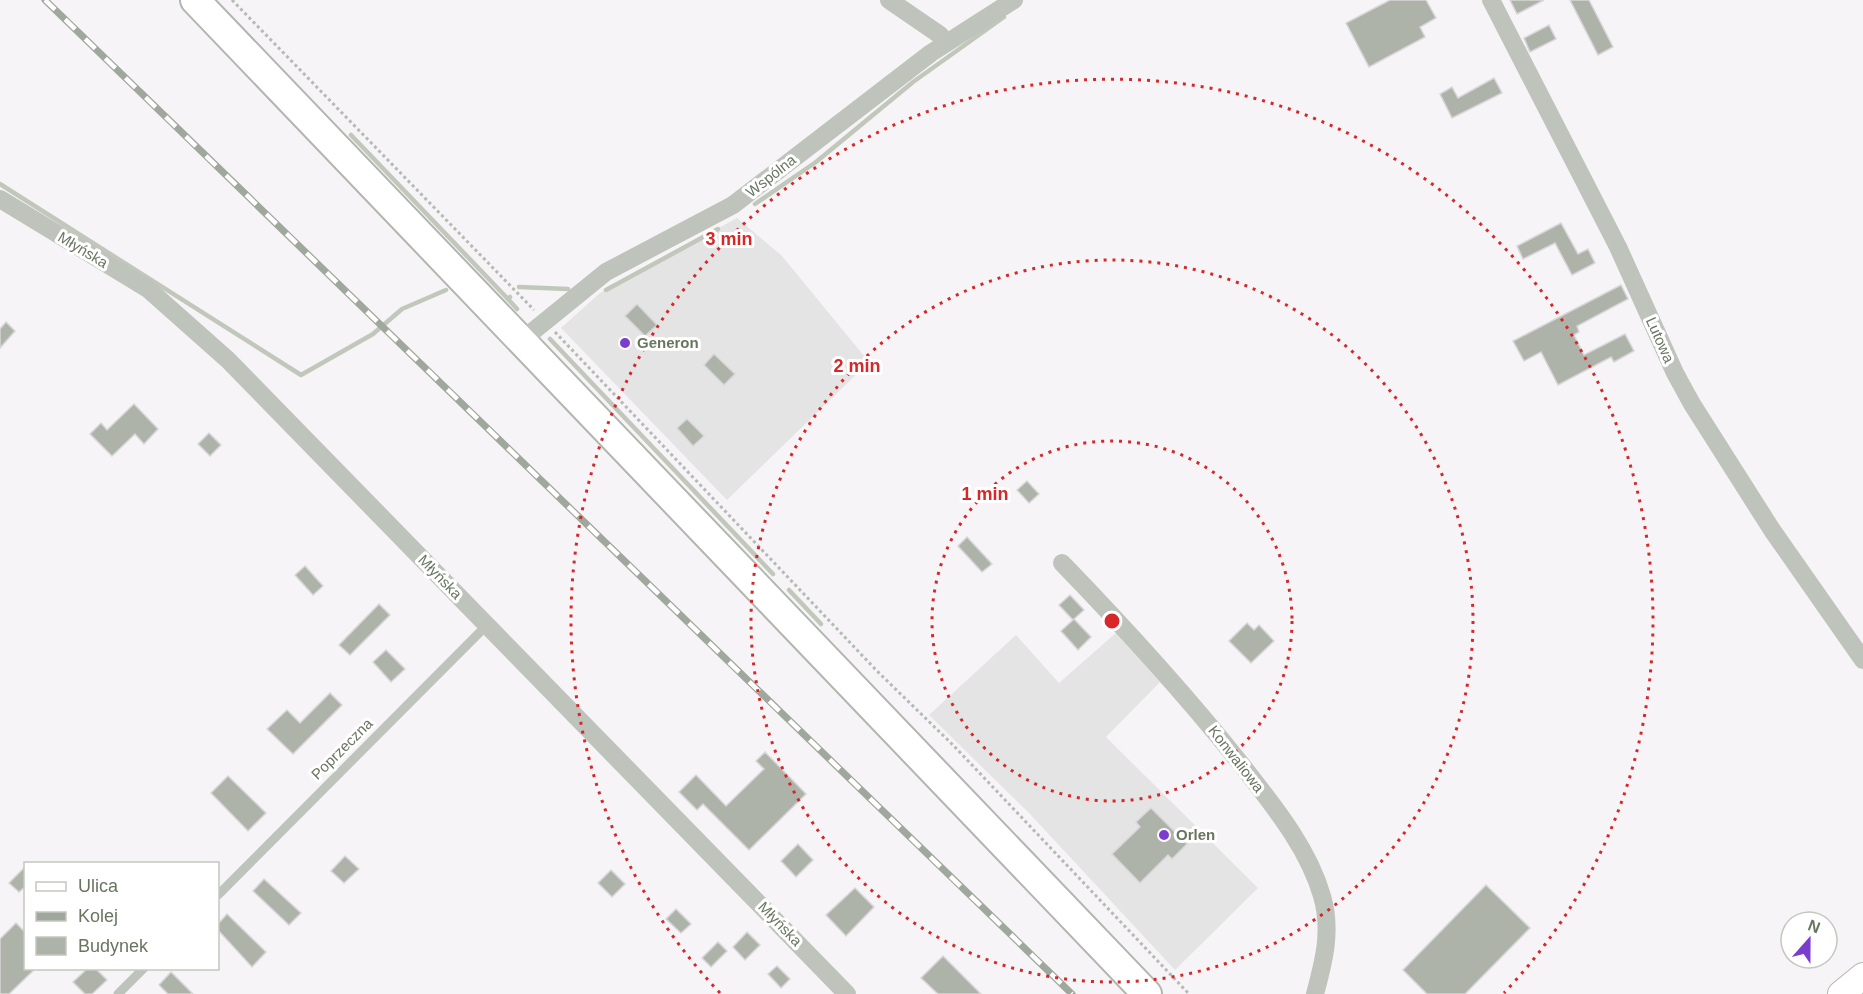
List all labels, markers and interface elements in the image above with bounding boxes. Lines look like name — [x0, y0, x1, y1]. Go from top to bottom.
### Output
street label: Wspólna — [742, 151, 799, 200]
street label: Młyńska — [55, 228, 112, 271]
text: 3 min — [705, 229, 753, 249]
street label: Lutowa — [1643, 314, 1678, 366]
place label: Generon — [637, 334, 699, 351]
marker: Generon — [618, 336, 632, 350]
text: 2 min — [833, 356, 881, 376]
text: 1 min — [961, 484, 1009, 504]
street label: Młyńska — [415, 551, 466, 603]
centre of rings — [1102, 611, 1122, 631]
street label: Poprzeczna — [308, 714, 376, 783]
street label: Konwaliowa — [1205, 722, 1268, 796]
place label: Orlen — [1176, 826, 1215, 843]
marker: Orlen — [1157, 828, 1171, 842]
legend — [24, 862, 219, 970]
text: Ulica — [78, 876, 119, 896]
street label: Młyńska — [755, 898, 806, 950]
text: Kolej — [78, 906, 118, 926]
north arrow — [1779, 910, 1839, 970]
text: N — [1806, 916, 1823, 936]
text: Budynek — [78, 936, 149, 956]

